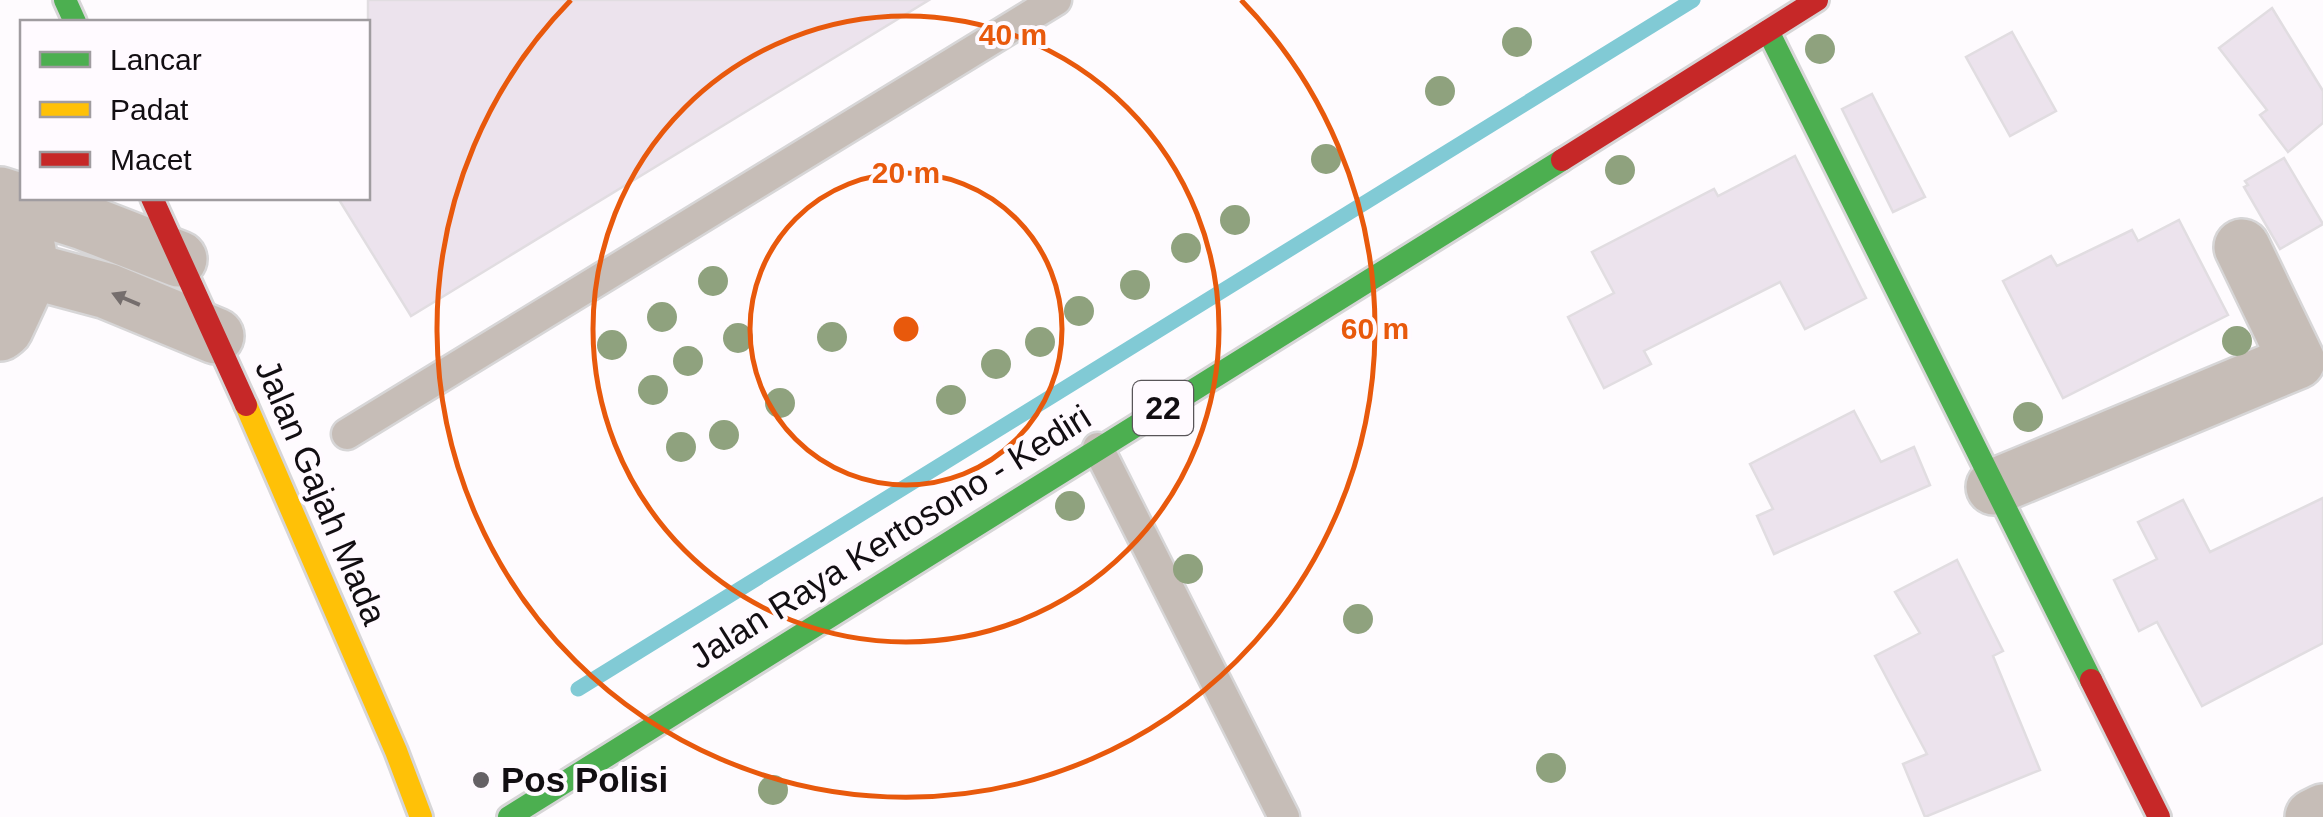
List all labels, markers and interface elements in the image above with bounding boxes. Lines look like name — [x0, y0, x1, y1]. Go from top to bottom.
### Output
text: 40 m — [979, 18, 1047, 51]
legend — [20, 20, 370, 200]
text: Lancar — [110, 43, 202, 76]
text: Padat — [110, 93, 189, 126]
text: Macet — [110, 143, 192, 176]
text: 20 m — [872, 156, 940, 189]
one-way arrow — [111, 291, 141, 307]
centre of rings — [888, 311, 924, 347]
text: 60 m — [1341, 312, 1409, 345]
street label: Jalan Gajah Mada — [248, 353, 395, 631]
road number: 22 — [1133, 381, 1193, 435]
street label: Jalan Raya Kertosono - Kediri — [682, 397, 1097, 676]
place label: Pos Polisi — [501, 760, 668, 799]
marker: Pos Polisi — [470, 769, 492, 791]

